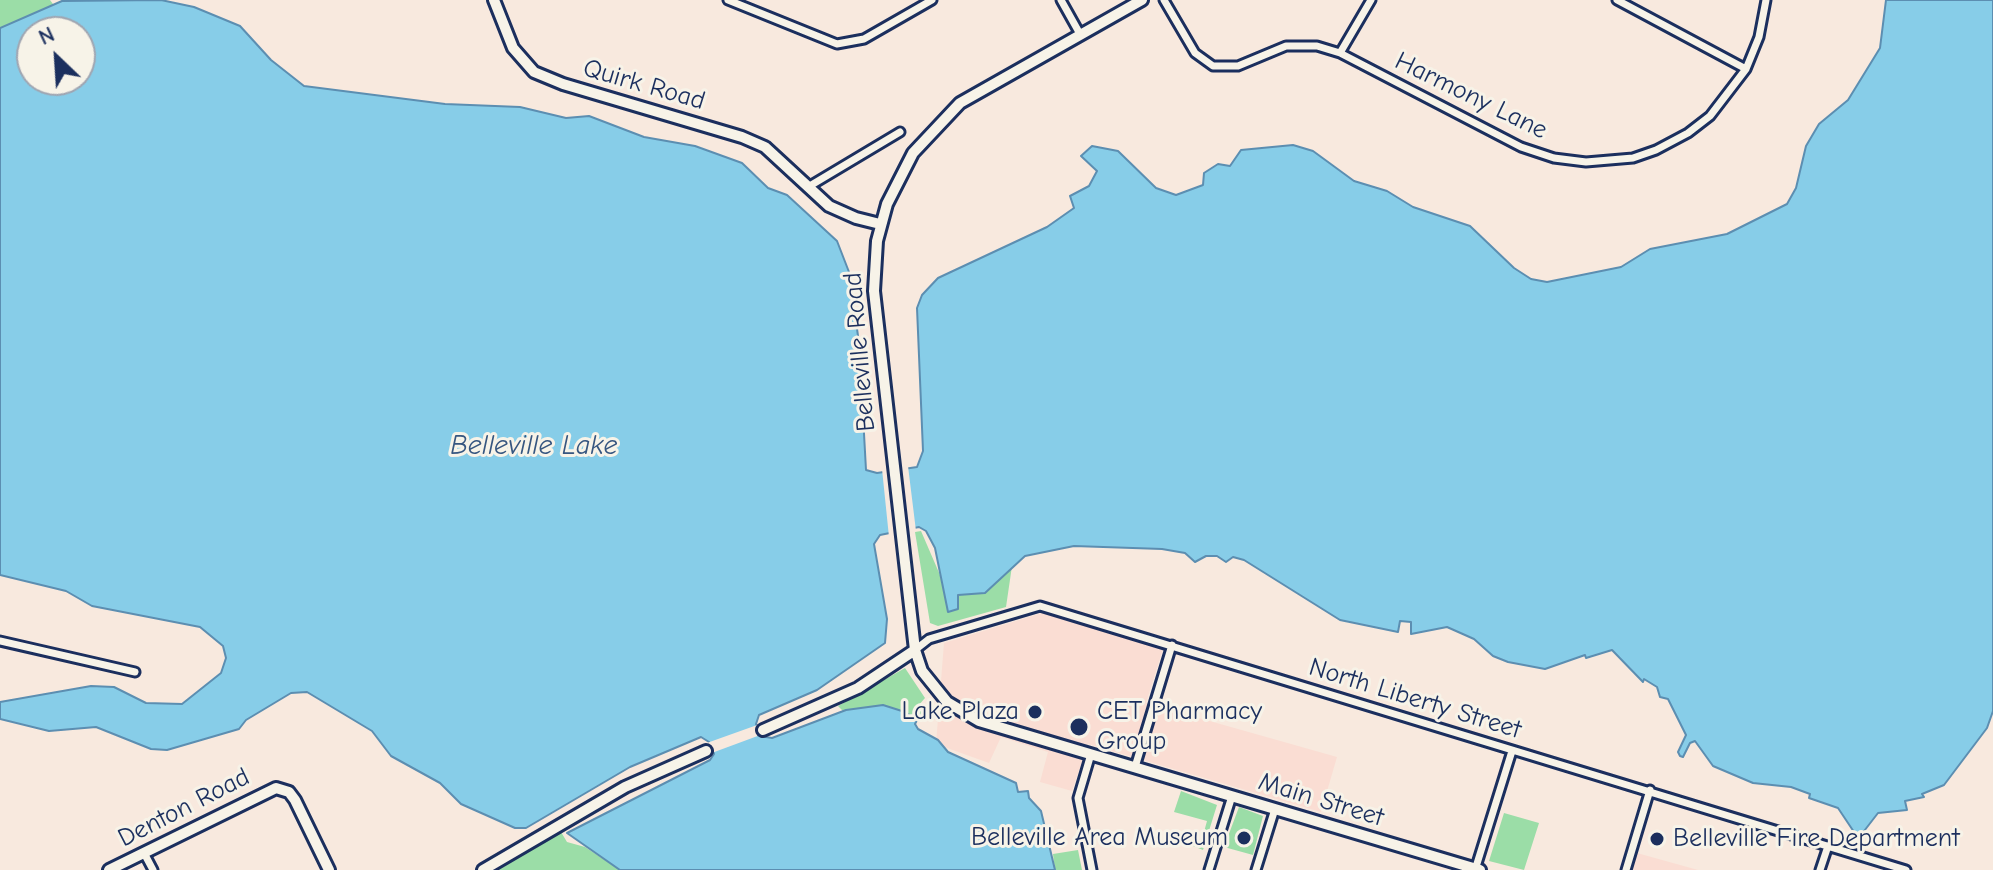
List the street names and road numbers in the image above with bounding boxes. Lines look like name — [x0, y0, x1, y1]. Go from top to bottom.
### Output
street label: Harmony Lane — [1390, 46, 1552, 146]
street label: Quirk Road — [579, 53, 709, 117]
street label: Belleville Road — [838, 271, 882, 433]
street label: North Liberty Street — [1305, 652, 1525, 746]
street label: Denton Road — [113, 762, 255, 854]
street label: Main Street — [1255, 766, 1387, 834]

